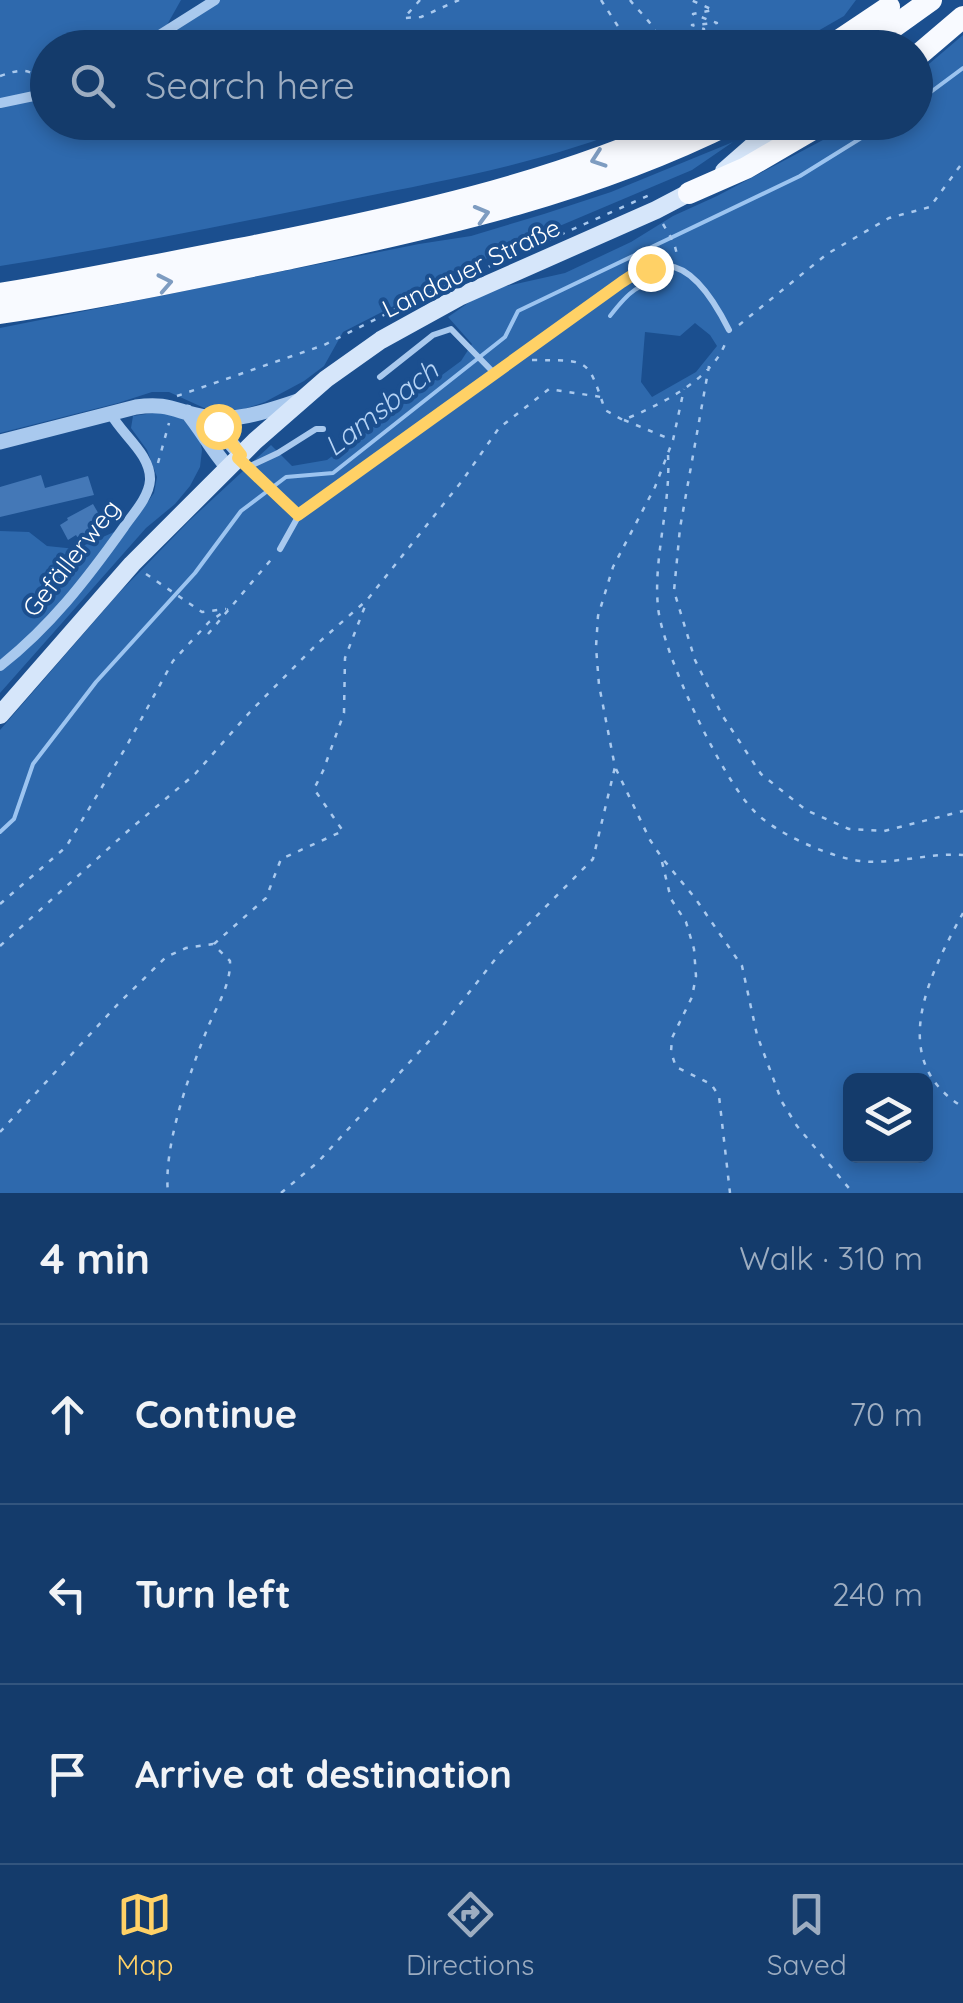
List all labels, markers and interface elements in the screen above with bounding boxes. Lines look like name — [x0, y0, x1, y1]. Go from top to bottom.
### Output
search box — [30, 30, 933, 140]
icon: search — [65, 58, 120, 113]
text: Search here — [145, 61, 355, 109]
one-way arrow — [590, 147, 607, 167]
one-way arrow — [473, 205, 491, 226]
street label: Landauer Straße — [377, 211, 565, 324]
route end — [628, 246, 674, 292]
one-way arrow — [157, 273, 173, 294]
water label: Lamsbach — [317, 352, 445, 463]
route start — [196, 404, 242, 450]
street label: Gefällerweg — [15, 493, 126, 623]
map controls — [843, 1073, 933, 1163]
button: layers — [843, 1073, 933, 1163]
text: 4 min — [40, 1232, 150, 1285]
text: Walk · 310 m — [739, 1238, 923, 1278]
icon: ahead — [40, 1387, 95, 1442]
text: Continue — [135, 1390, 297, 1438]
text: 70 m — [850, 1394, 923, 1434]
icon: left — [40, 1567, 95, 1622]
text: Turn left — [135, 1570, 291, 1618]
text: 240 m — [832, 1574, 923, 1614]
icon: arrive — [40, 1747, 95, 1802]
text: Arrive at destination — [135, 1750, 512, 1798]
tab: Map — [116, 1887, 173, 1982]
tab: Directions — [406, 1887, 534, 1982]
tab: Saved — [767, 1887, 847, 1982]

